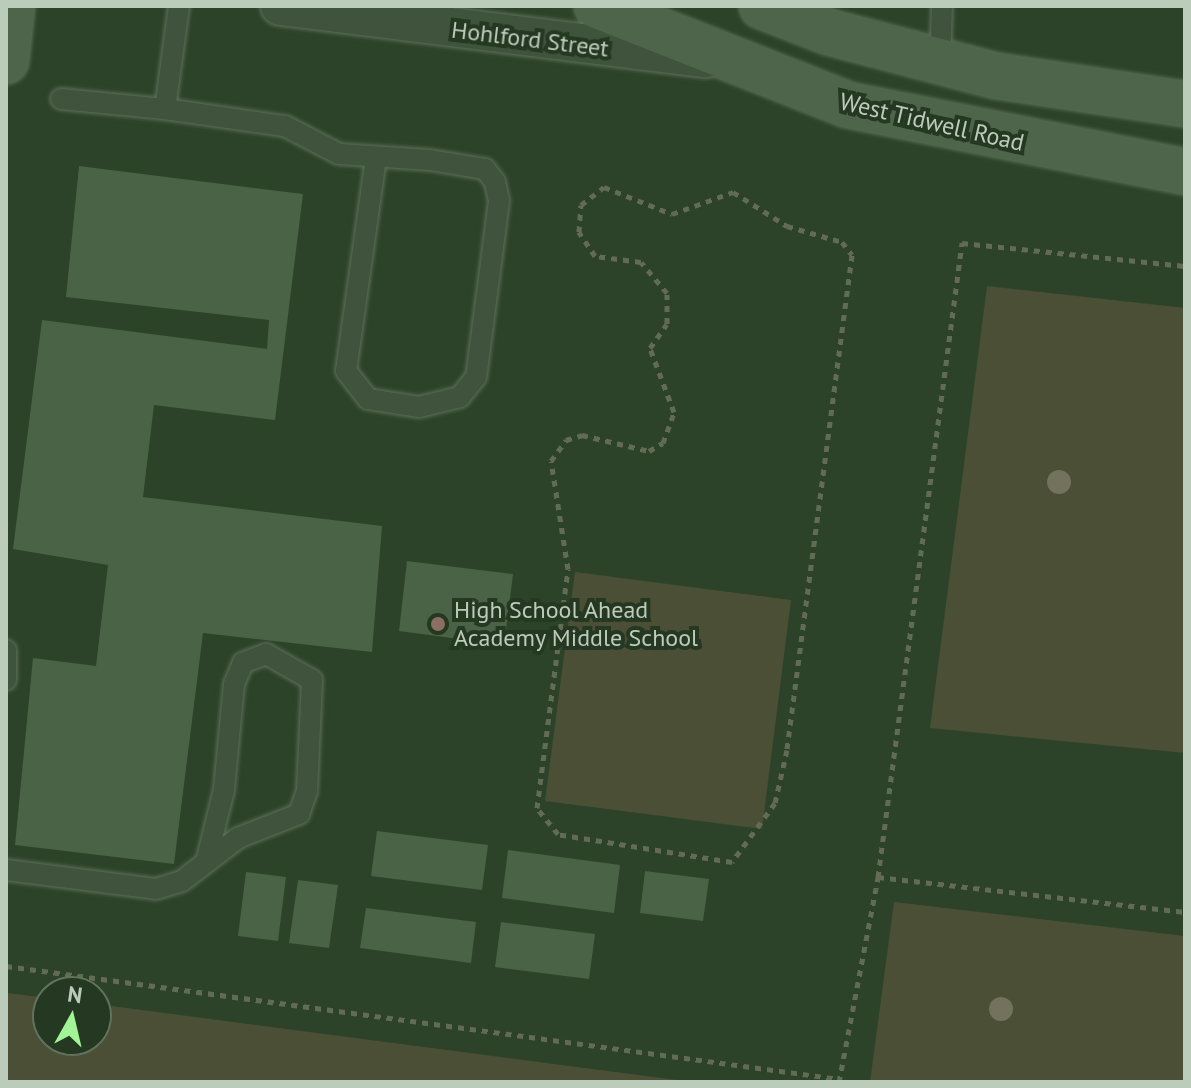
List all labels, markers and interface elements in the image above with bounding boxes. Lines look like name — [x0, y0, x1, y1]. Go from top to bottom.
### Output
street label: Hohlford Street — [450, 15, 610, 63]
street label: West Tidwell Road — [837, 87, 1027, 157]
place label: High School Ahead Academy Middle School — [454, 596, 699, 652]
marker: High School Ahead Academy Middle School — [429, 615, 447, 633]
north arrow — [32, 976, 112, 1056]
text: N — [66, 979, 84, 1009]

